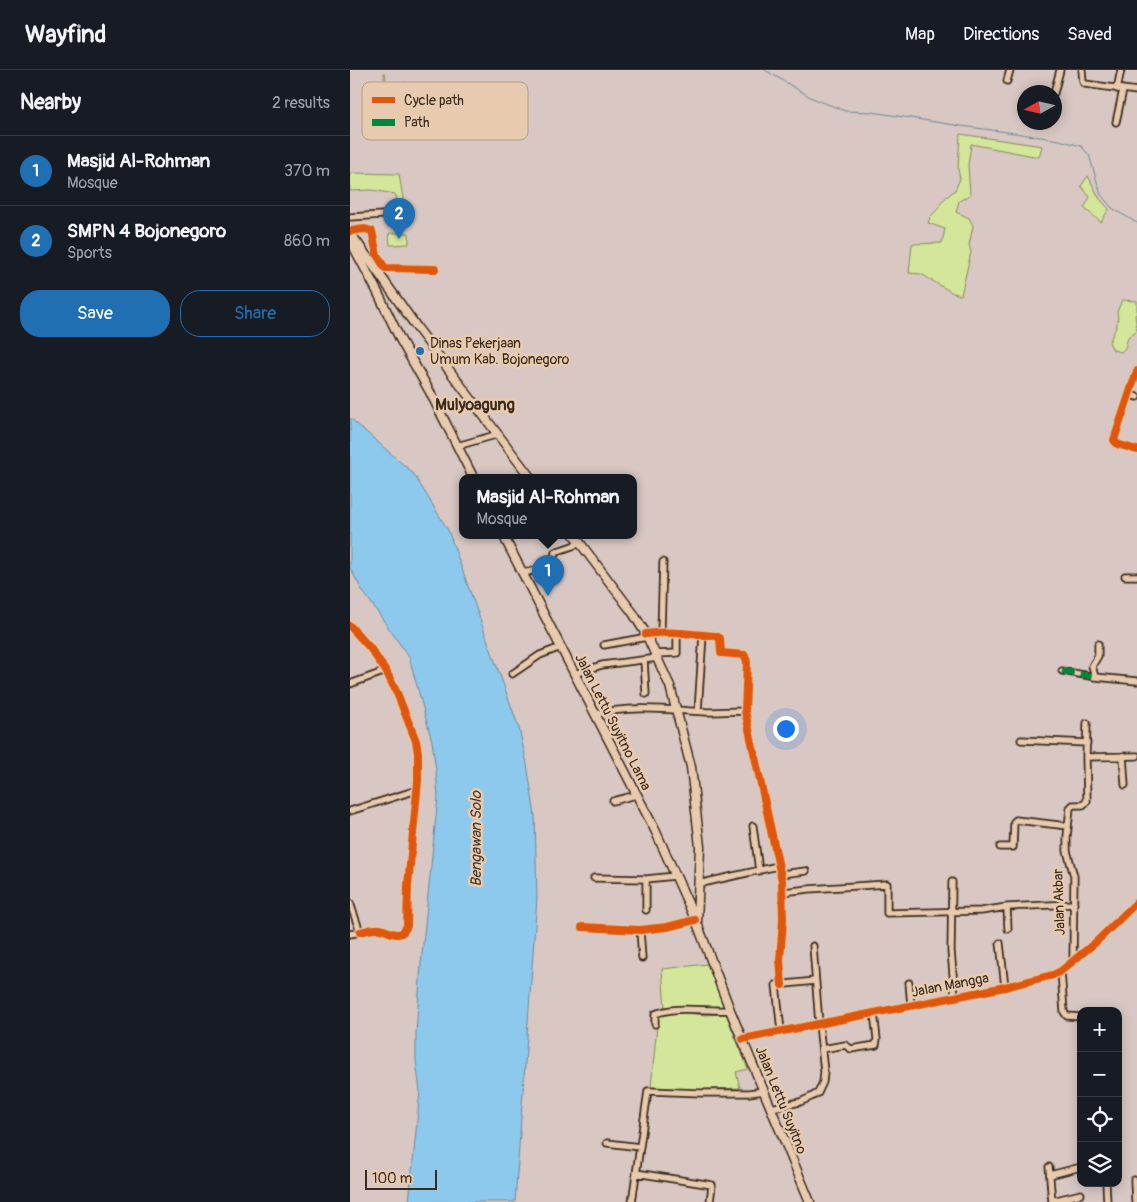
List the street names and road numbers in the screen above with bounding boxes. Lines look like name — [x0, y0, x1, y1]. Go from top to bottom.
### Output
street label: Jalan Lettu Suyitno Lama — [571, 651, 655, 793]
street label: Jalan Akbar — [1049, 868, 1069, 936]
street label: Jalan Mangga — [910, 969, 990, 1001]
street label: Jalan Lettu Suyitno — [752, 1044, 811, 1157]

